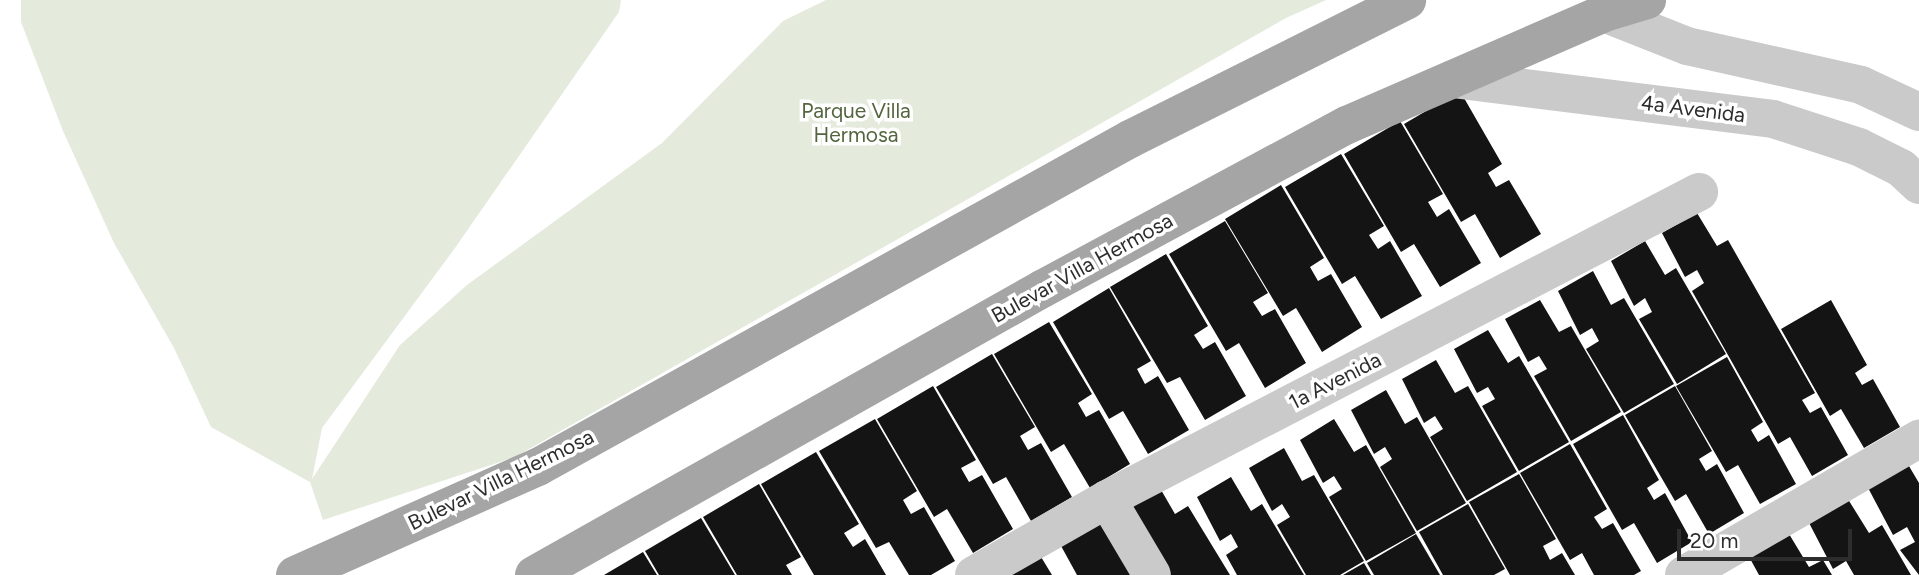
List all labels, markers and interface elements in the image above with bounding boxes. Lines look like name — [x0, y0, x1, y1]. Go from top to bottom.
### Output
street label: 4a Avenida — [1640, 90, 1746, 128]
park label: Parque Villa Hermosa — [801, 98, 911, 148]
street label: Bulevar Villa Hermosa — [987, 208, 1177, 328]
street label: 1a Avenida — [1285, 347, 1385, 415]
street label: Bulevar Villa Hermosa — [404, 424, 598, 536]
scale bar — [1681, 516, 1856, 560]
text: 20 m — [1690, 528, 1738, 553]

